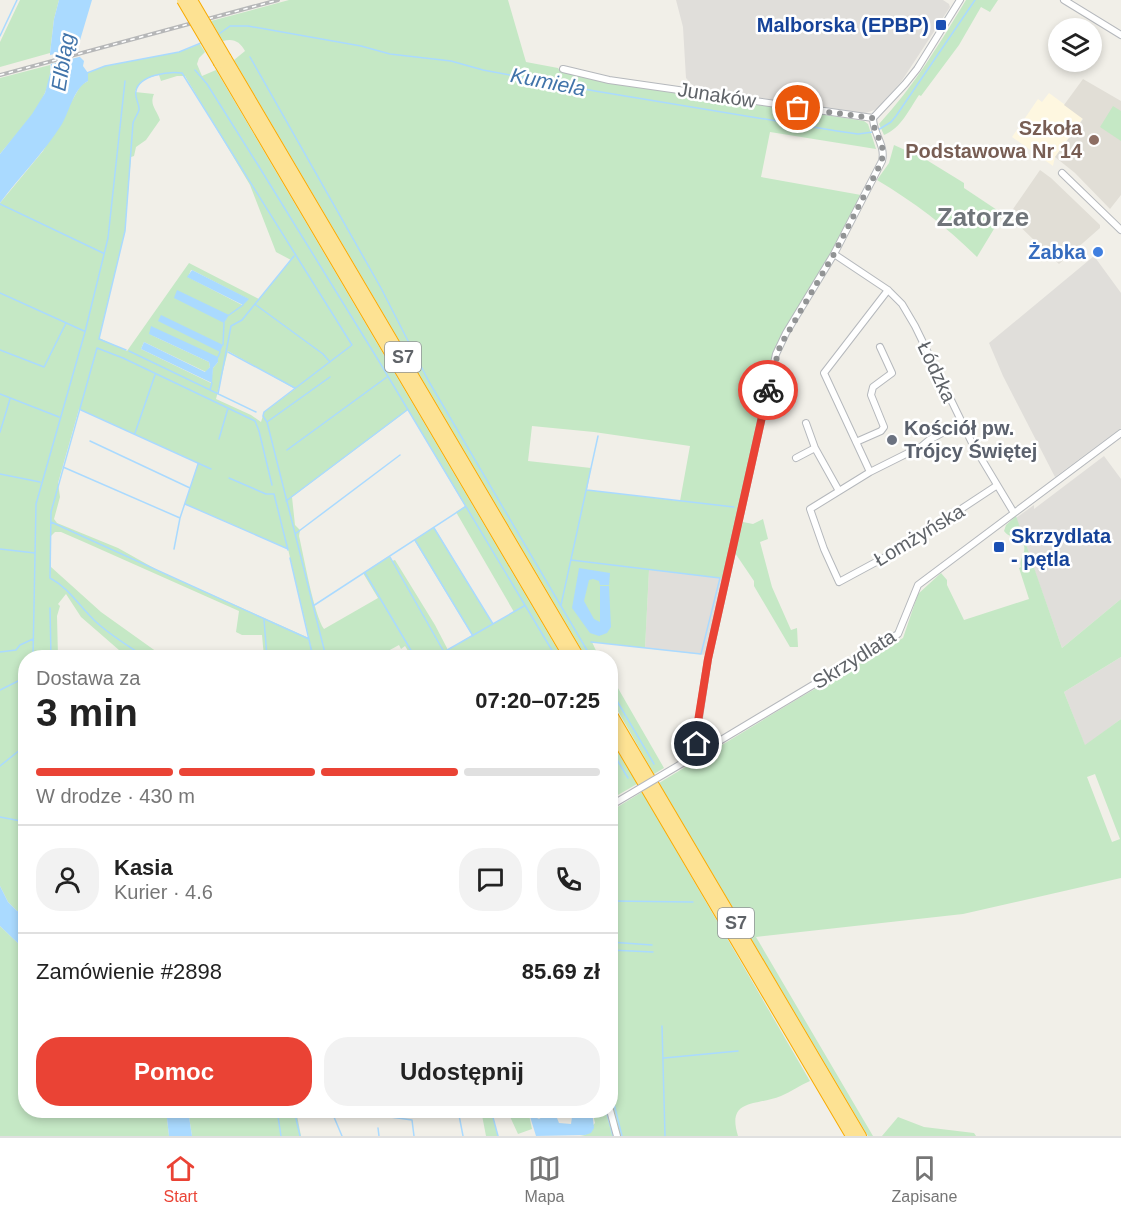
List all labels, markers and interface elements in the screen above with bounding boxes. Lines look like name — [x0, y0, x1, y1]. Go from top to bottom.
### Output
place label: Malborska (EPBP) — [757, 14, 929, 36]
marker: Malborska (EPBP) — [934, 18, 948, 32]
map controls — [1048, 18, 1102, 72]
button: layers — [1048, 18, 1102, 72]
water label: Elbląg — [47, 31, 78, 93]
water label: Kumiela — [509, 63, 588, 100]
street label: Junaków — [676, 78, 758, 112]
pin — [772, 82, 823, 133]
icon: bag — [781, 91, 814, 124]
place label: Szkoła Podstawowa Nr 14 — [905, 117, 1083, 162]
marker: Szkoła Podstawowa Nr 14 — [1087, 133, 1101, 147]
district label: Zatorze — [937, 202, 1029, 232]
place label: Żabka — [1028, 241, 1087, 263]
marker: Żabka — [1091, 245, 1105, 259]
street label: Łódzka — [913, 338, 961, 407]
road number: S7 — [385, 342, 421, 372]
courier — [738, 360, 798, 420]
icon: bike — [752, 374, 785, 407]
place label: Kościół pw. Trójcy Świętej — [904, 417, 1037, 462]
marker: Kościół pw. Trójcy Świętej — [885, 433, 899, 447]
street label: Łomżyńska — [870, 499, 969, 570]
place label: Skrzydlata - pętla — [1011, 525, 1112, 570]
marker: Skrzydlata - pętla — [992, 540, 1006, 554]
street label: Skrzydlata — [809, 624, 900, 693]
text: Dostawa za — [36, 667, 141, 689]
text: 07:20–07:25 — [475, 688, 600, 713]
text: 3 min — [36, 691, 138, 734]
pin — [671, 718, 722, 769]
icon: home — [680, 727, 713, 760]
text: W drodze · 430 m — [36, 785, 195, 807]
button: person — [36, 848, 99, 911]
button: chat — [459, 848, 522, 911]
button: phone — [537, 848, 600, 911]
text: Kasia — [114, 855, 173, 880]
text: Kurier · 4.6 — [114, 881, 213, 903]
road number: S7 — [718, 908, 754, 938]
text: Zamówienie #2898 — [36, 959, 222, 984]
text: 85.69 zł — [522, 959, 600, 984]
button: Pomoc — [36, 1037, 312, 1106]
button: Udostępnij — [324, 1037, 600, 1106]
tab: Start — [164, 1152, 197, 1206]
tab: Mapa — [524, 1152, 564, 1206]
tab: Zapisane — [892, 1152, 957, 1206]

